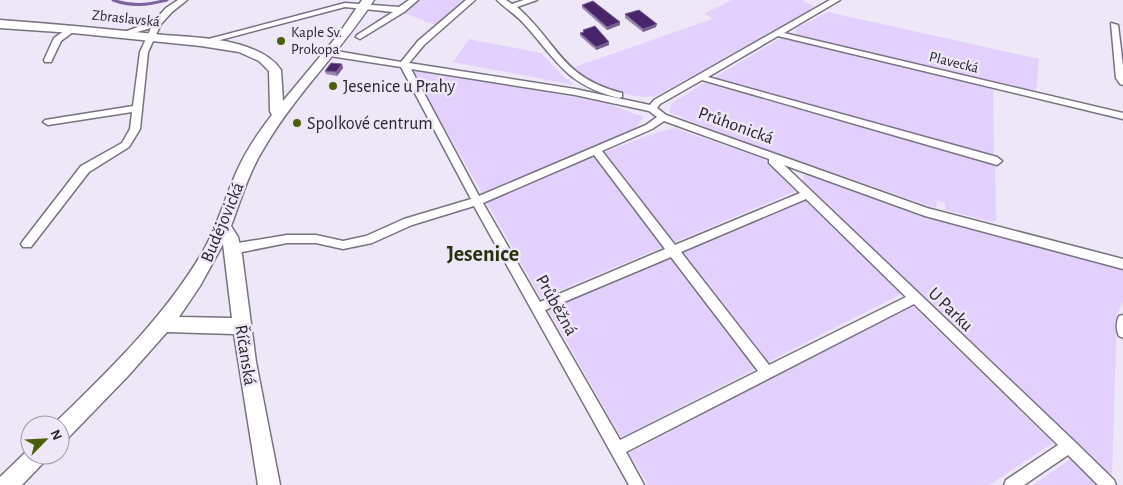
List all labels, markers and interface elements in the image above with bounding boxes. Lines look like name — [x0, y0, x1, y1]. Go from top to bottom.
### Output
street label: Zbraslavská — [91, 7, 161, 30]
place label: Kaple Sv. Prokopa — [291, 25, 342, 57]
marker: Kaple Sv. Prokopa — [275, 35, 287, 47]
street label: Plavecká — [928, 49, 980, 76]
place label: Jesenice u Prahy — [343, 78, 456, 96]
marker: Jesenice u Prahy — [327, 80, 339, 92]
street label: Průhonická — [696, 104, 776, 148]
place label: Spolkové centrum — [307, 115, 433, 133]
marker: Spolkové centrum — [291, 117, 303, 129]
street label: Budějovická — [198, 180, 248, 265]
district label: Jesenice — [447, 243, 519, 265]
street label: Průběžná — [532, 272, 580, 339]
street label: U Parku — [924, 284, 976, 335]
street label: Říčanská — [231, 323, 262, 387]
north arrow — [20, 415, 70, 465]
text: N — [48, 428, 64, 442]

